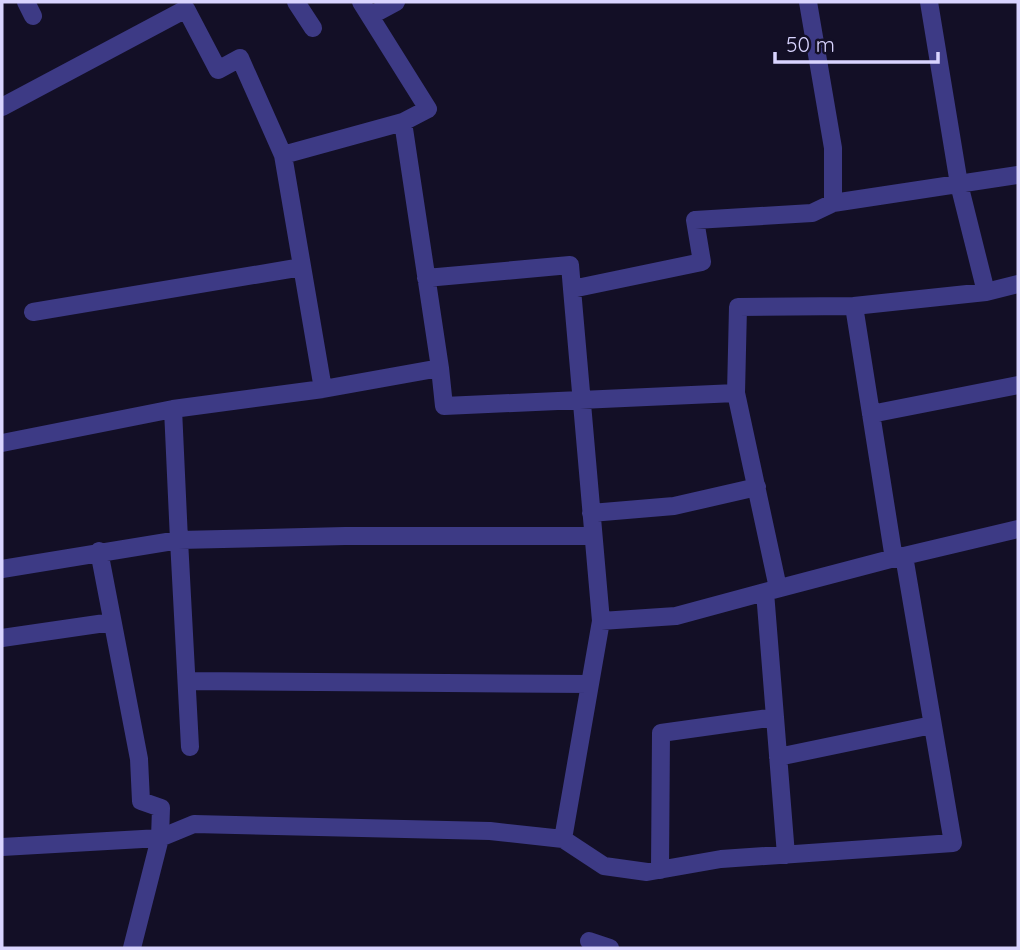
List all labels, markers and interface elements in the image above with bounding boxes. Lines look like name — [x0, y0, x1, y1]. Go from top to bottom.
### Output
scale bar — [775, 21, 938, 65]
text: 50 m — [786, 31, 835, 57]

